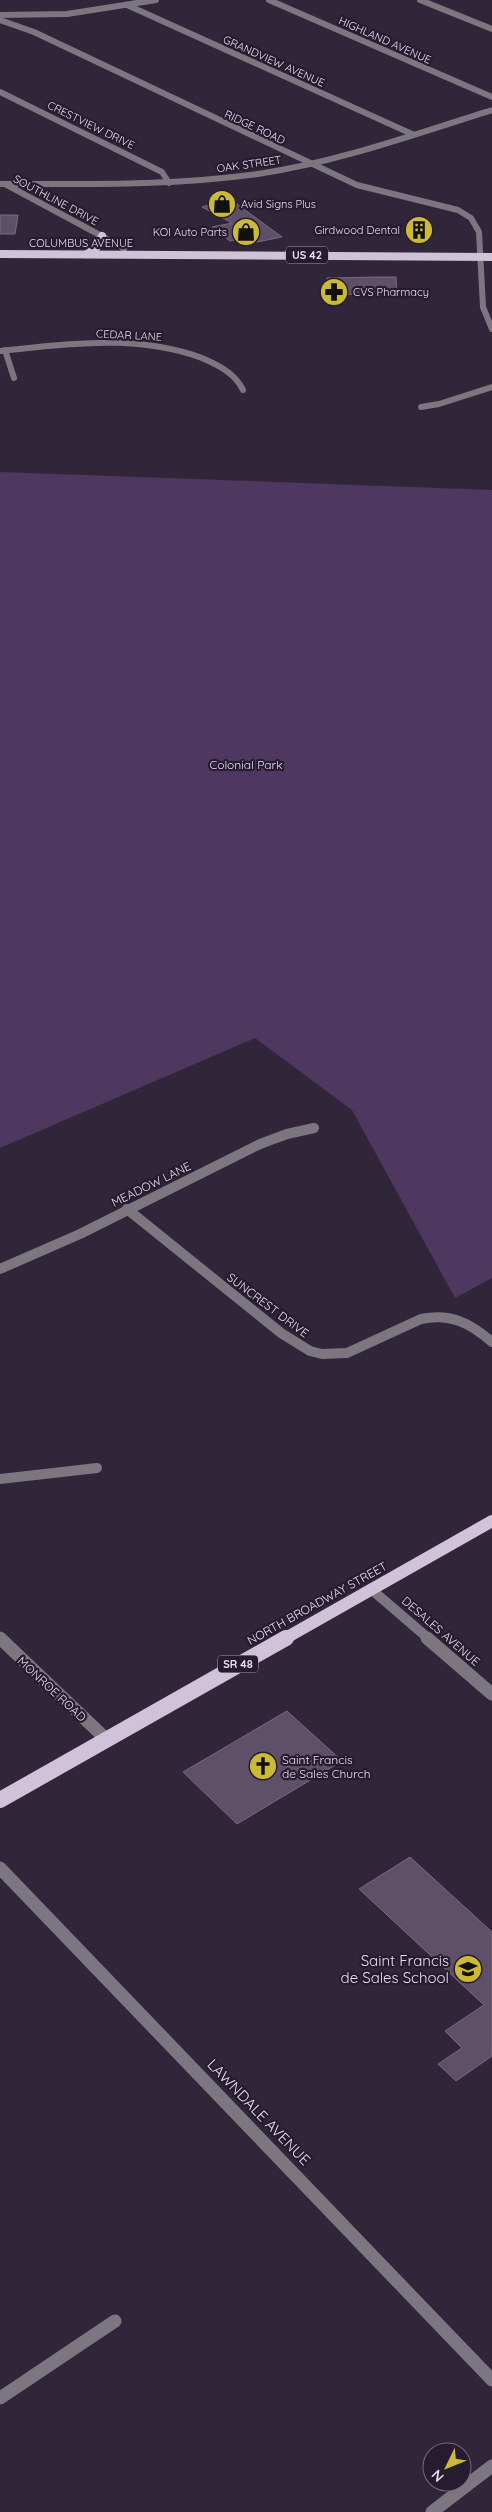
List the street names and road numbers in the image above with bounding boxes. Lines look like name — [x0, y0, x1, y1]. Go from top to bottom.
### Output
street label: HIGHLAND AVENUE — [337, 13, 433, 67]
street label: GRANDVIEW AVENUE — [221, 32, 327, 90]
street label: CRESTVIEW DRIVE — [45, 98, 137, 152]
street label: RIDGE ROAD — [222, 107, 288, 147]
street label: OAK STREET — [216, 152, 283, 175]
street label: SOUTHLINE DRIVE — [11, 172, 101, 228]
street label: COLUMBUS AVENUE — [29, 236, 133, 250]
road number: US 42 — [286, 246, 328, 264]
street label: CEDAR LANE — [96, 326, 162, 344]
street label: MEADOW LANE — [109, 1158, 193, 1210]
street label: SUNCREST DRIVE — [224, 1269, 312, 1341]
street label: NORTH BROADWAY STREET — [244, 1558, 390, 1648]
street label: DESALES AVENUE — [399, 1593, 483, 1669]
street label: MONROE ROAD — [15, 1653, 90, 1725]
road number: SR 48 — [218, 1656, 258, 1672]
street label: LAWNDALE AVENUE — [203, 2055, 315, 2169]

